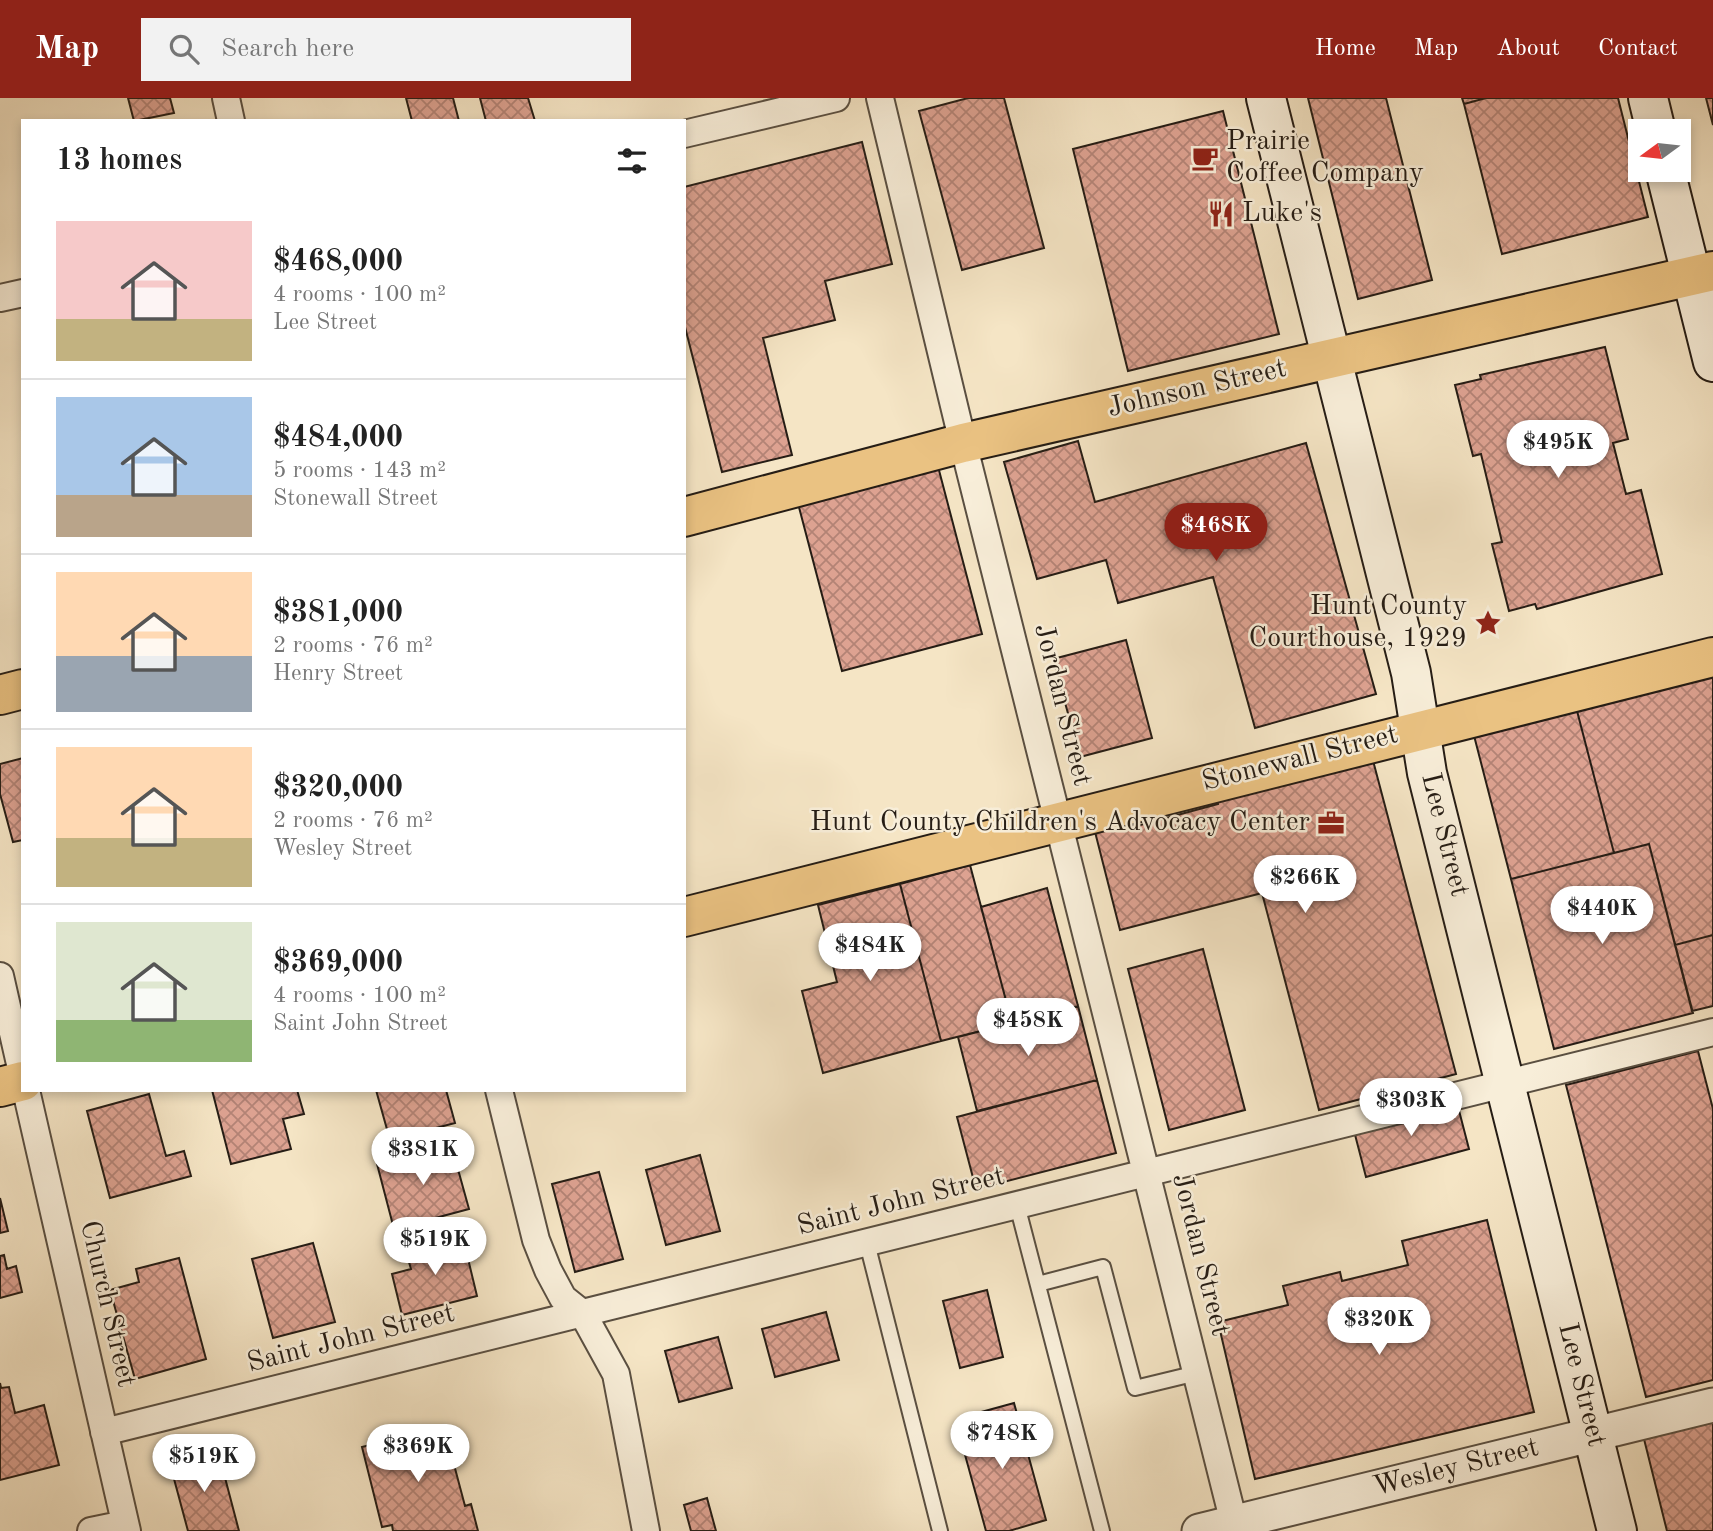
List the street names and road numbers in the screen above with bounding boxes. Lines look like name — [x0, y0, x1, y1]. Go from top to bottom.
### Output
street label: Johnson Street — [1105, 355, 1289, 423]
street label: Jordan Street — [1028, 621, 1096, 789]
street label: Stonewall Street — [1199, 721, 1401, 797]
street label: Lee Street — [1415, 770, 1473, 900]
street label: Saint John Street — [794, 1163, 1008, 1241]
street label: Jordan Street — [1166, 1171, 1234, 1339]
street label: Church Street — [74, 1218, 140, 1390]
street label: Saint John Street — [244, 1300, 458, 1378]
street label: Lee Street — [1552, 1320, 1610, 1450]
street label: Wesley Street — [1370, 1434, 1542, 1502]

